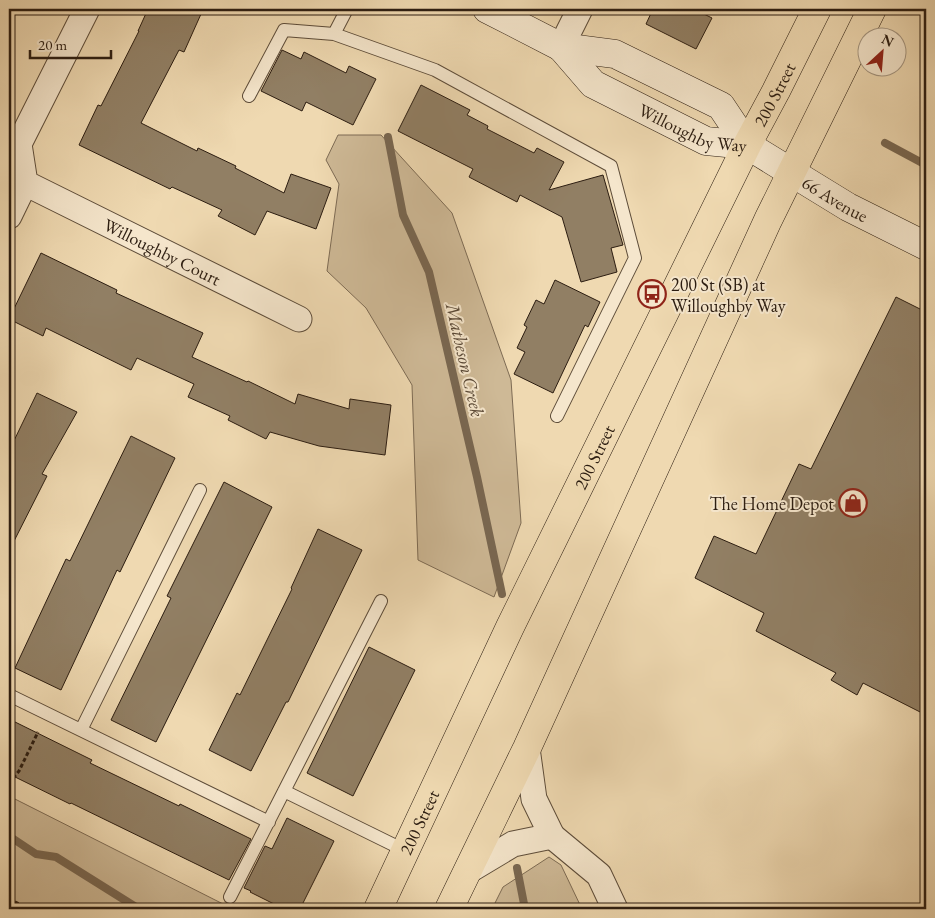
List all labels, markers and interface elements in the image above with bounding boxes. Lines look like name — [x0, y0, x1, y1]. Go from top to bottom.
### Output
scale bar — [30, 28, 111, 60]
north arrow — [858, 28, 908, 78]
text: N — [879, 30, 897, 51]
text: 20 m — [38, 35, 67, 54]
street label: 200 Street — [748, 58, 800, 130]
street label: Willoughby Way — [635, 97, 748, 156]
street label: 66 Avenue — [798, 170, 872, 227]
street label: Willoughby Court — [100, 212, 225, 290]
place label: 200 St (SB) at Willoughby Way — [671, 273, 786, 317]
bus stop icon: 200 St (SB) at Willoughby Way — [637, 279, 667, 309]
water label: Matheson Creek — [440, 300, 490, 420]
street label: 200 Street — [568, 420, 619, 493]
shop icon: The Home Depot — [838, 488, 868, 518]
place label: The Home Depot — [709, 492, 834, 515]
street label: 200 Street — [394, 786, 444, 858]

